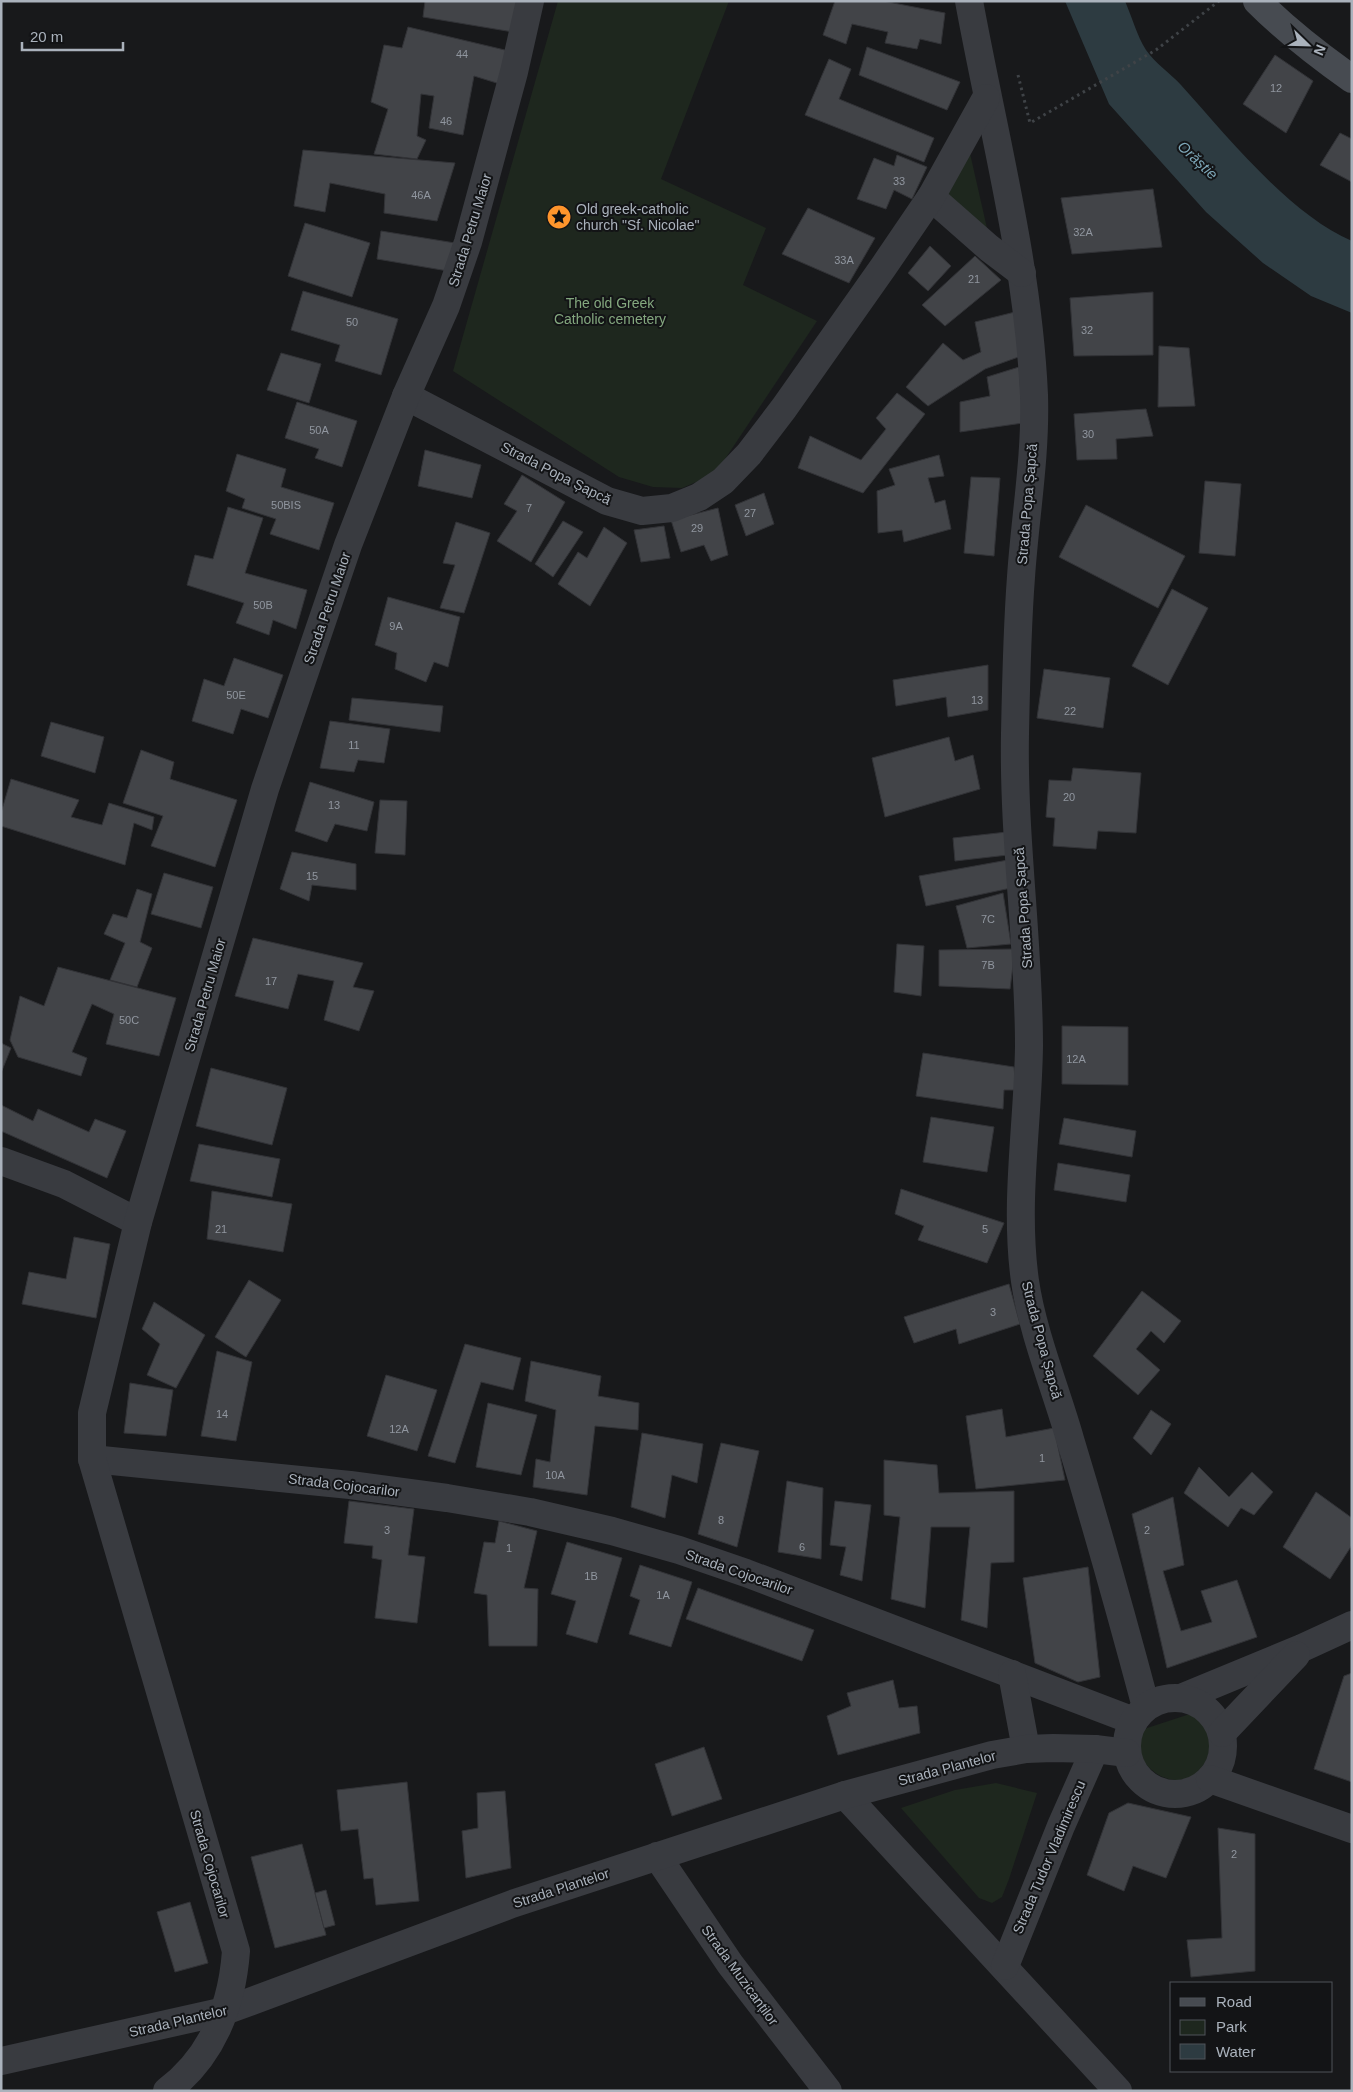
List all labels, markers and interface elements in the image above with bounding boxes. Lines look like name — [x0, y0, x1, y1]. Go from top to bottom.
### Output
scale bar — [22, 20, 124, 52]
north arrow — [1283, 20, 1333, 70]
text: 20 m — [30, 28, 63, 45]
text: N — [1311, 42, 1329, 58]
house number: 44 — [456, 48, 468, 60]
house number: 12 — [1270, 82, 1282, 94]
house number: 46 — [440, 115, 452, 127]
water label: Orăștie — [1175, 137, 1221, 183]
street label: Strada Petru Maior — [445, 171, 495, 289]
house number: 33 — [893, 175, 905, 187]
house number: 46A — [411, 189, 431, 201]
place label: Old greek-catholic church "Sf. Nicolae" — [576, 201, 700, 233]
place icon: Old greek-catholic church "Sf. Nicolae" — [546, 204, 572, 230]
house number: 32A — [1073, 226, 1093, 238]
house number: 33A — [834, 254, 854, 266]
house number: 21 — [968, 273, 980, 285]
park label: The old Greek Catholic cemetery — [554, 295, 666, 327]
house number: 50 — [346, 316, 358, 328]
house number: 32 — [1081, 324, 1093, 336]
house number: 50A — [309, 424, 329, 436]
house number: 30 — [1082, 428, 1094, 440]
street label: Strada Popa Șapcă — [498, 438, 614, 508]
street label: Strada Popa Șapcă — [1014, 443, 1040, 565]
house number: 50BIS — [271, 499, 301, 511]
house number: 7 — [526, 502, 532, 514]
house number: 27 — [744, 507, 756, 519]
house number: 29 — [691, 522, 703, 534]
street label: Strada Petru Maior — [300, 550, 354, 666]
house number: 50B — [253, 599, 273, 611]
house number: 9A — [389, 620, 403, 632]
house number: 50E — [226, 689, 246, 701]
house number: 13 — [971, 694, 983, 706]
house number: 22 — [1064, 705, 1076, 717]
house number: 11 — [348, 739, 360, 751]
house number: 20 — [1063, 791, 1075, 803]
house number: 13 — [328, 799, 340, 811]
street label: Strada Popa Șapcă — [1011, 847, 1035, 969]
house number: 15 — [306, 870, 318, 882]
house number: 7C — [981, 913, 995, 925]
street label: Strada Petru Maior — [181, 936, 229, 1054]
house number: 7B — [981, 959, 995, 971]
house number: 17 — [265, 975, 277, 987]
house number: 50C — [119, 1014, 139, 1026]
house number: 12A — [1066, 1053, 1086, 1065]
house number: 21 — [215, 1223, 227, 1235]
house number: 5 — [982, 1223, 988, 1235]
street label: Strada Popa Șapcă — [1019, 1279, 1065, 1401]
house number: 3 — [990, 1306, 996, 1318]
house number: 14 — [216, 1408, 228, 1420]
house number: 12A — [389, 1423, 409, 1435]
house number: 1 — [1039, 1452, 1045, 1464]
house number: 10A — [545, 1469, 565, 1481]
street label: Strada Cojocarilor — [287, 1470, 401, 1500]
house number: 8 — [718, 1514, 724, 1526]
house number: 3 — [384, 1524, 390, 1536]
house number: 2 — [1144, 1524, 1150, 1536]
house number: 6 — [799, 1541, 805, 1553]
house number: 1 — [506, 1542, 512, 1554]
street label: Strada Cojocarilor — [683, 1546, 795, 1598]
house number: 1B — [584, 1570, 598, 1582]
house number: 1A — [656, 1589, 670, 1601]
street label: Strada Plantelor — [896, 1747, 998, 1789]
street label: Strada Tudor Vladimirescu — [1009, 1778, 1089, 1936]
street label: Strada Cojocarilor — [187, 1808, 233, 1920]
house number: 2 — [1231, 1848, 1237, 1860]
street label: Strada Plantelor — [511, 1865, 612, 1911]
street label: Strada Muzicanților — [698, 1922, 782, 2028]
legend — [1170, 1982, 1333, 2072]
text: Road — [1216, 1993, 1252, 2010]
street label: Strada Plantelor — [127, 2002, 229, 2040]
text: Park — [1216, 2018, 1247, 2035]
text: Water — [1216, 2043, 1255, 2060]

